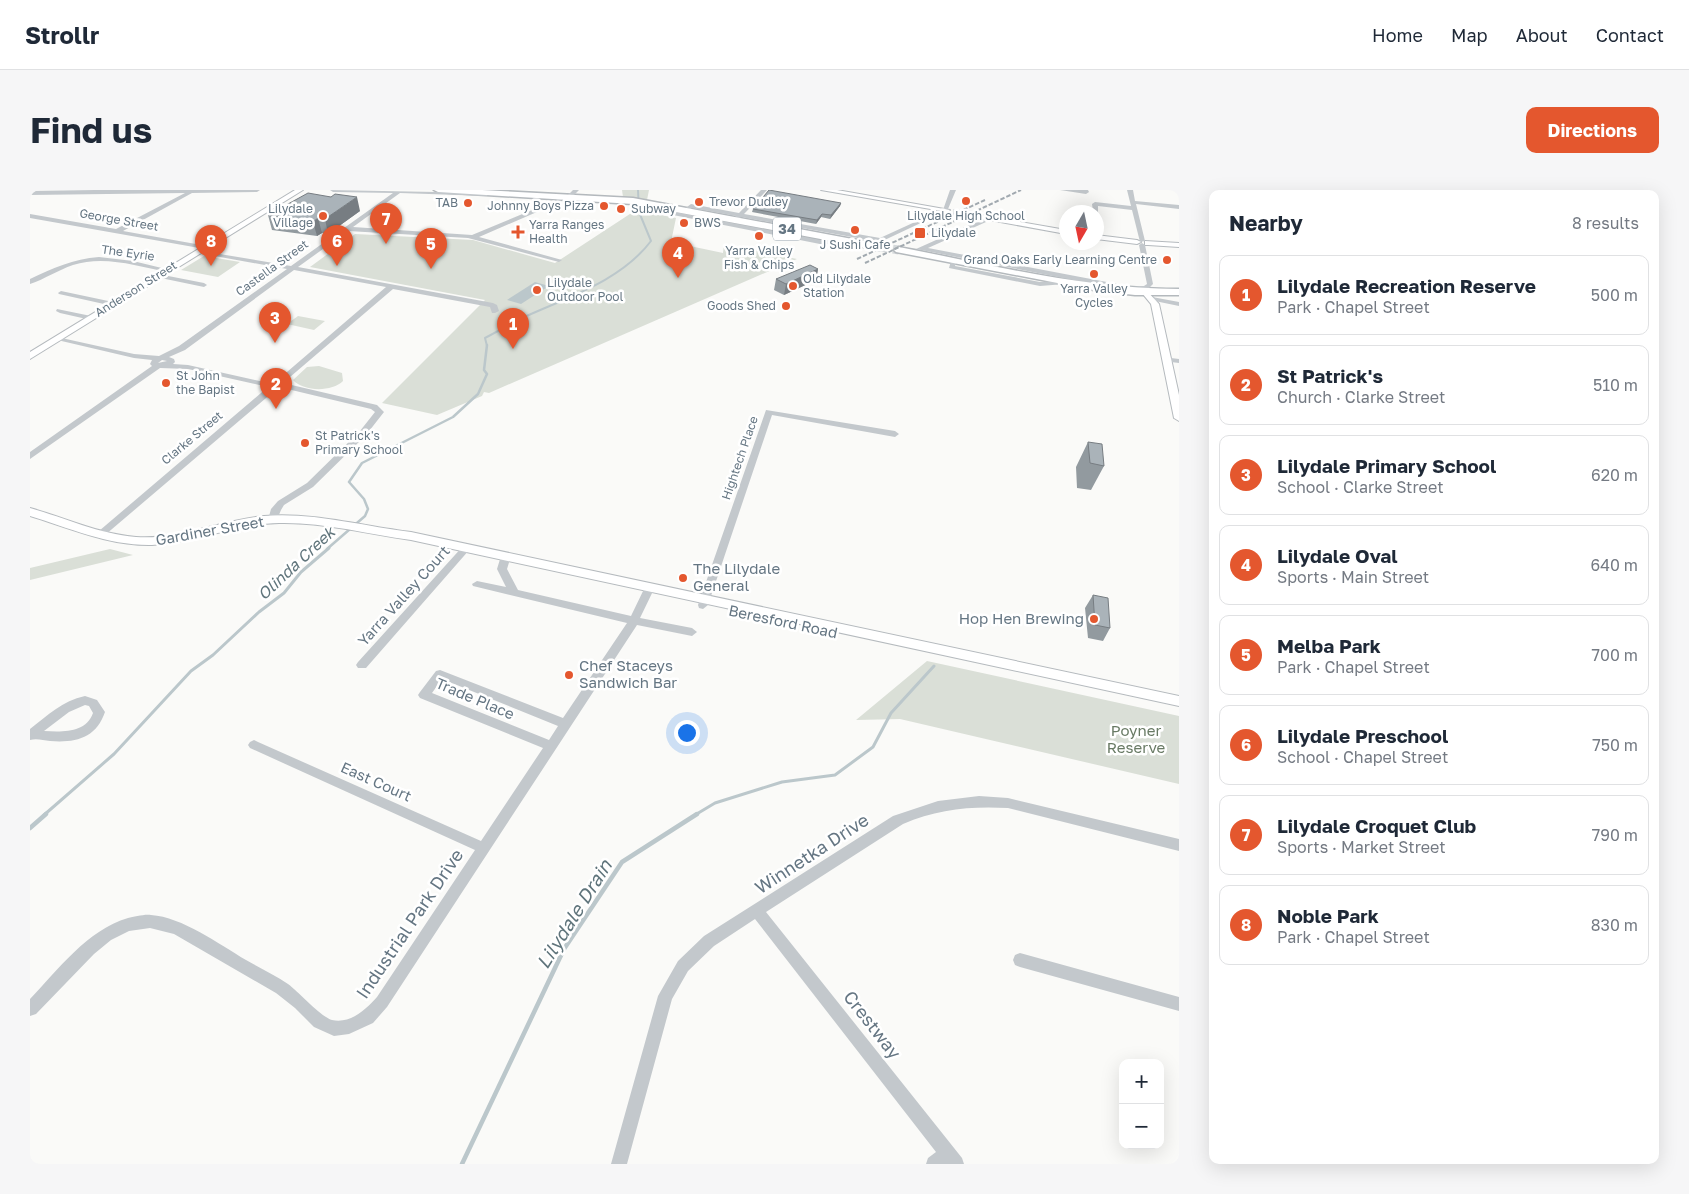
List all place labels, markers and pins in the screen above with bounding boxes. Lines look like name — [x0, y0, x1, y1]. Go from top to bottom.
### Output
place label: Trevor Dudley — [709, 194, 788, 209]
place label: TAB — [435, 195, 458, 210]
marker: Lilydale High School — [960, 195, 972, 207]
marker: Trevor Dudley — [693, 196, 705, 208]
marker: TAB — [462, 197, 474, 209]
place label: Johnny Boys Pizza — [487, 198, 594, 213]
marker: Johnny Boys Pizza — [598, 200, 610, 212]
place label: Lilydale Village — [268, 201, 313, 230]
place label: Subway — [631, 201, 676, 216]
pin: 7 — [370, 203, 402, 244]
marker: Subway — [615, 203, 627, 215]
place label: Lilydale High School — [907, 208, 1025, 223]
marker: Lilydale Village — [317, 210, 329, 222]
place label: BWS — [694, 215, 721, 230]
place label: Yarra Ranges Health — [529, 217, 604, 246]
marker: BWS — [678, 217, 690, 229]
marker: J Sushi Cafe — [849, 224, 861, 236]
pin: 8 — [195, 225, 227, 266]
pin: 6 — [321, 225, 353, 266]
marker: Yarra Ranges Health — [511, 225, 525, 239]
place label: Lilydale — [931, 225, 976, 240]
marker: Lilydale — [913, 226, 927, 240]
pin: 5 — [415, 228, 447, 269]
marker: Yarra Valley Fish & Chips — [753, 230, 765, 242]
pin: 4 — [662, 237, 694, 278]
place label: J Sushi Cafe — [820, 237, 890, 252]
place label: Yarra Valley Fish & Chips — [724, 243, 794, 272]
place label: Grand Oaks Early Learning Centre — [963, 252, 1157, 267]
marker: Grand Oaks Early Learning Centre — [1161, 254, 1173, 266]
marker: Yarra Valley Cycles — [1088, 268, 1100, 280]
place label: Old Lilydale Station — [803, 271, 871, 300]
place label: Lilydale Outdoor Pool — [547, 275, 624, 304]
marker: Old Lilydale Station — [787, 280, 799, 292]
place label: Yarra Valley Cycles — [1060, 281, 1128, 310]
marker: Lilydale Outdoor Pool — [531, 284, 543, 296]
place label: Goods Shed — [707, 298, 776, 313]
marker: Goods Shed — [780, 300, 792, 312]
pin: 3 — [259, 302, 291, 343]
pin: 1 — [497, 308, 529, 349]
place label: St John the Bapist — [176, 368, 235, 397]
pin: 2 — [260, 368, 292, 409]
marker: St John the Bapist — [160, 377, 172, 389]
place label: St Patrick's Primary School — [315, 428, 403, 457]
marker: St Patrick's Primary School — [299, 437, 311, 449]
place label: The Lilydale General — [693, 559, 780, 594]
marker: The Lilydale General — [677, 572, 689, 584]
place label: Hop Hen Brewing — [959, 609, 1084, 627]
marker: Hop Hen Brewing — [1088, 613, 1100, 625]
place label: Chef Staceys Sandwich Bar — [579, 656, 677, 691]
marker: Chef Staceys Sandwich Bar — [563, 669, 575, 681]

